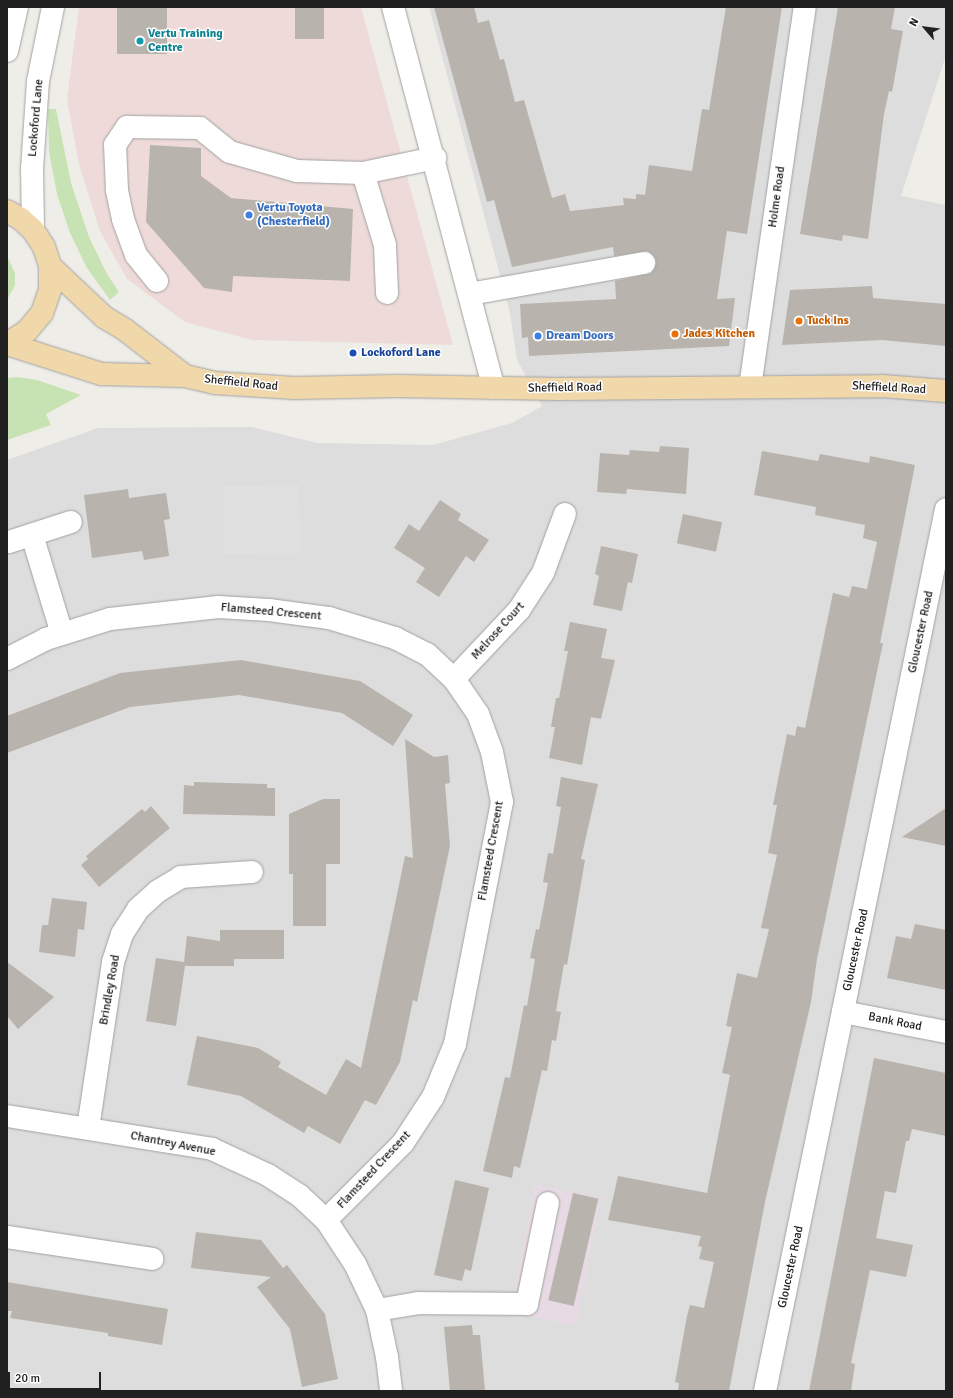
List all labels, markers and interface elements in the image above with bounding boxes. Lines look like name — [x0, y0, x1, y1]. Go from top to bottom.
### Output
north arrow — [905, 8, 945, 48]
text: N — [906, 16, 921, 29]
place label: Vertu Training Centre — [148, 27, 223, 55]
marker: Vertu Training Centre — [135, 36, 145, 46]
street label: Lockoford Lane — [25, 79, 47, 157]
street label: Holme Road — [766, 165, 788, 229]
place label: Vertu Toyota (Chesterfield) — [257, 201, 330, 229]
marker: Vertu Toyota (Chesterfield) — [244, 210, 254, 220]
place label: Tuck Ins — [807, 314, 849, 328]
marker: Tuck Ins — [794, 316, 804, 326]
place label: Jades Kitchen — [683, 327, 755, 341]
place label: Dream Doors — [546, 329, 614, 343]
marker: Jades Kitchen — [670, 329, 680, 339]
marker: Dream Doors — [533, 331, 543, 341]
place label: Lockoford Lane — [361, 346, 441, 360]
marker: Lockoford Lane — [348, 348, 358, 358]
street label: Sheffield Road — [203, 372, 279, 394]
street label: Sheffield Road — [852, 379, 926, 397]
street label: Sheffield Road — [528, 380, 602, 396]
street label: Gloucester Road — [905, 590, 937, 674]
street label: Melrose Court — [468, 599, 528, 663]
street label: Flamsteed Crescent — [220, 600, 322, 624]
street label: Flamsteed Crescent — [475, 800, 507, 902]
street label: Gloucester Road — [840, 908, 872, 992]
street label: Brindley Road — [97, 954, 123, 1026]
street label: Bank Road — [867, 1010, 923, 1034]
street label: Flamsteed Crescent — [334, 1128, 414, 1212]
street label: Chantrey Avenue — [129, 1129, 217, 1159]
street label: Gloucester Road — [775, 1225, 807, 1309]
scale bar — [10, 1364, 103, 1390]
text: 20 m — [15, 1371, 40, 1386]

